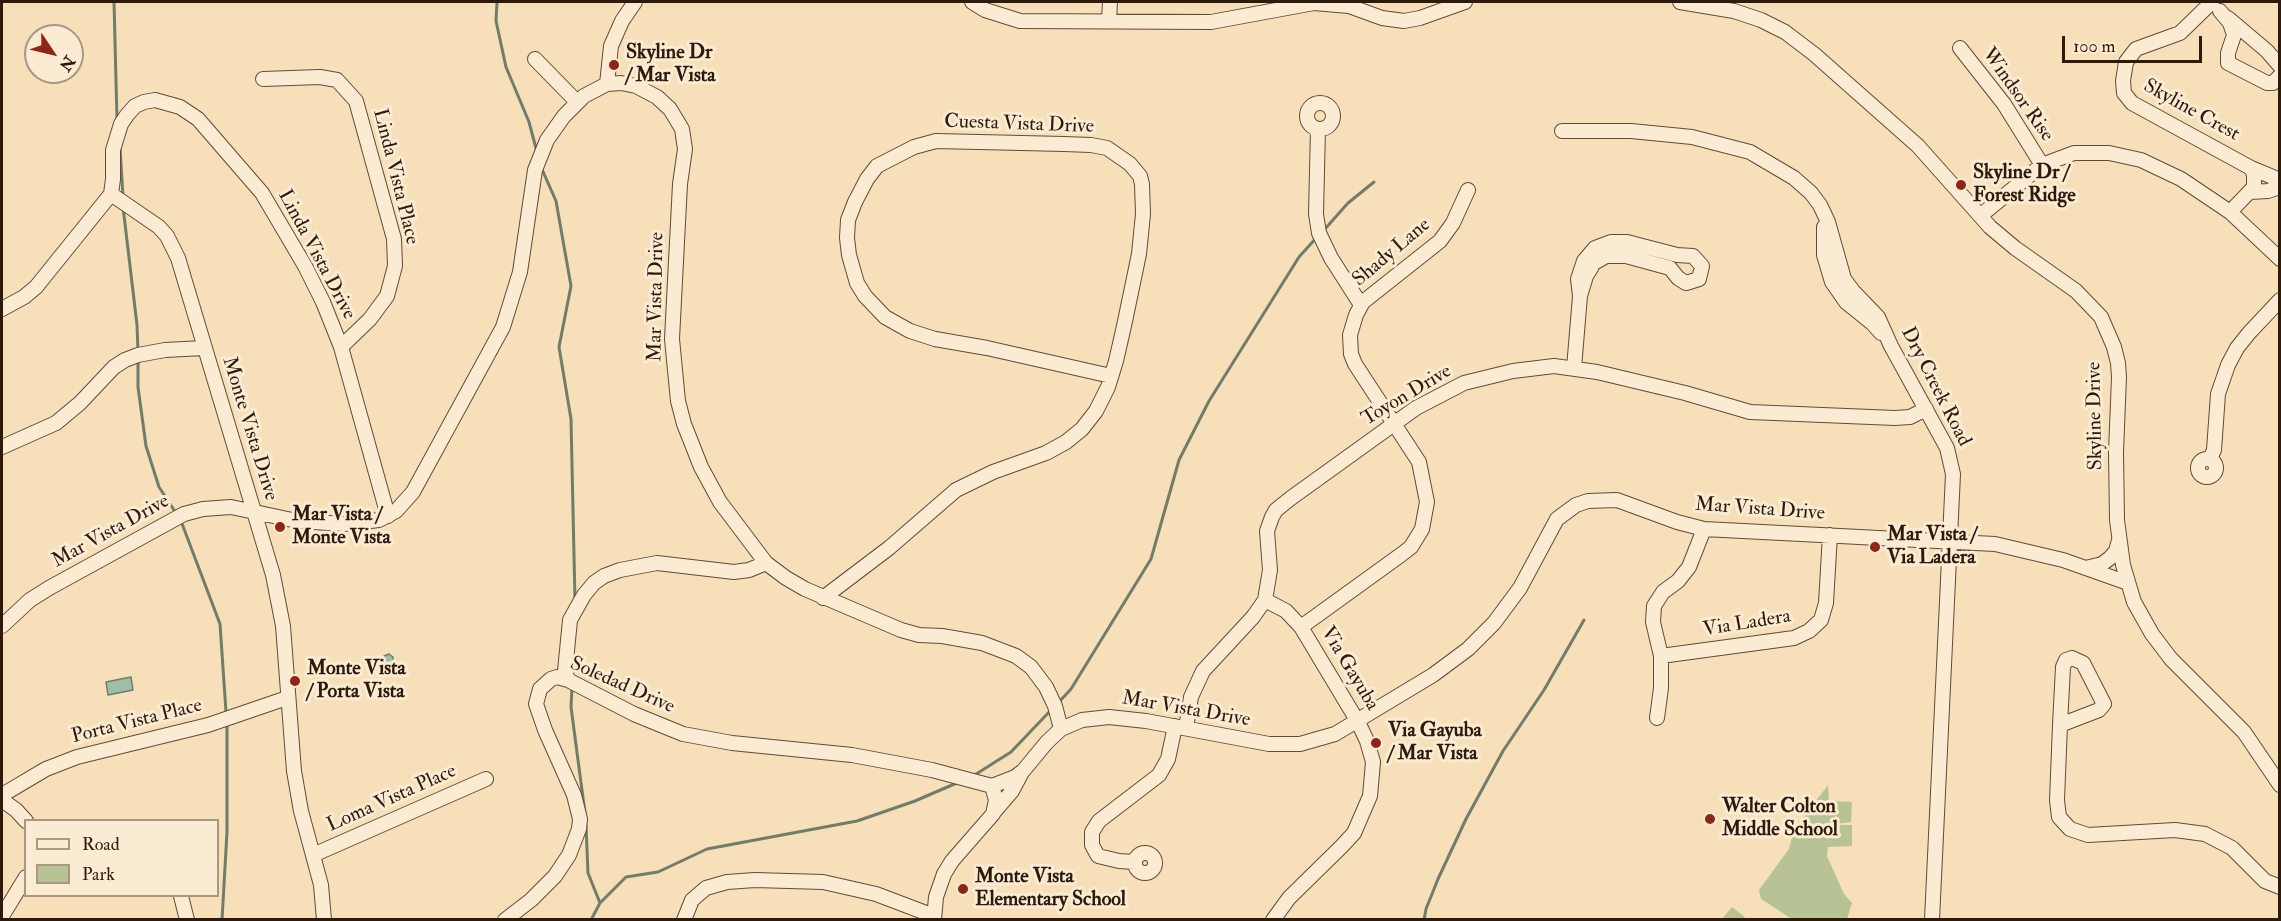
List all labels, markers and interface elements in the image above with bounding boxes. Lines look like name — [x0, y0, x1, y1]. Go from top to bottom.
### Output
north arrow — [24, 24, 84, 84]
scale bar — [2065, 24, 2204, 62]
text: 100 m — [2073, 35, 2116, 58]
place label: Skyline Dr / Mar Vista — [626, 42, 715, 89]
street label: Windsor Rise — [1976, 44, 2058, 146]
text: N — [55, 52, 79, 75]
marker: Skyline Dr / Mar Vista — [607, 58, 621, 72]
street label: Skyline Crest — [2139, 75, 2243, 147]
street label: Linda Vista Place — [367, 107, 423, 247]
street label: Cuesta Vista Drive — [944, 110, 1094, 140]
place label: Skyline Dr / Forest Ridge — [1973, 162, 2076, 209]
marker: Skyline Dr / Forest Ridge — [1954, 178, 1968, 192]
street label: Linda Vista Drive — [272, 186, 360, 324]
street label: Shady Lane — [1348, 214, 1436, 292]
street label: Mar Vista Drive — [644, 232, 670, 362]
street label: Dry Creek Road — [1895, 323, 1975, 451]
street label: Monte Vista Drive — [216, 354, 282, 504]
street label: Toyon Drive — [1358, 360, 1456, 432]
street label: Skyline Drive — [2083, 362, 2109, 470]
street label: Mar Vista Drive — [48, 490, 174, 574]
street label: Mar Vista Drive — [1694, 493, 1826, 527]
place label: Mar Vista / Monte Vista — [292, 504, 391, 551]
marker: Mar Vista / Monte Vista — [273, 520, 287, 534]
place label: Mar Vista / Via Ladera — [1887, 524, 1976, 571]
marker: Mar Vista / Via Ladera — [1868, 540, 1882, 554]
street label: Via Ladera — [1701, 605, 1793, 643]
street label: Via Gayuba — [1315, 623, 1383, 715]
street label: Soledad Drive — [566, 652, 678, 720]
place label: Monte Vista / Porta Vista — [307, 658, 406, 705]
marker: Monte Vista / Porta Vista — [288, 674, 302, 688]
street label: Mar Vista Drive — [1120, 687, 1252, 733]
street label: Porta Vista Place — [69, 694, 205, 750]
place label: Via Gayuba / Mar Vista — [1388, 720, 1482, 767]
marker: Via Gayuba / Mar Vista — [1369, 736, 1383, 750]
street label: Loma Vista Place — [324, 760, 460, 838]
place label: Walter Colton Middle School — [1722, 796, 1838, 843]
marker: Walter Colton Middle School — [1703, 812, 1717, 826]
legend — [24, 819, 219, 897]
text: Road — [82, 833, 120, 856]
text: Park — [82, 863, 115, 886]
place label: Monte Vista Elementary School — [975, 866, 1126, 913]
marker: Monte Vista Elementary School — [956, 882, 970, 896]

